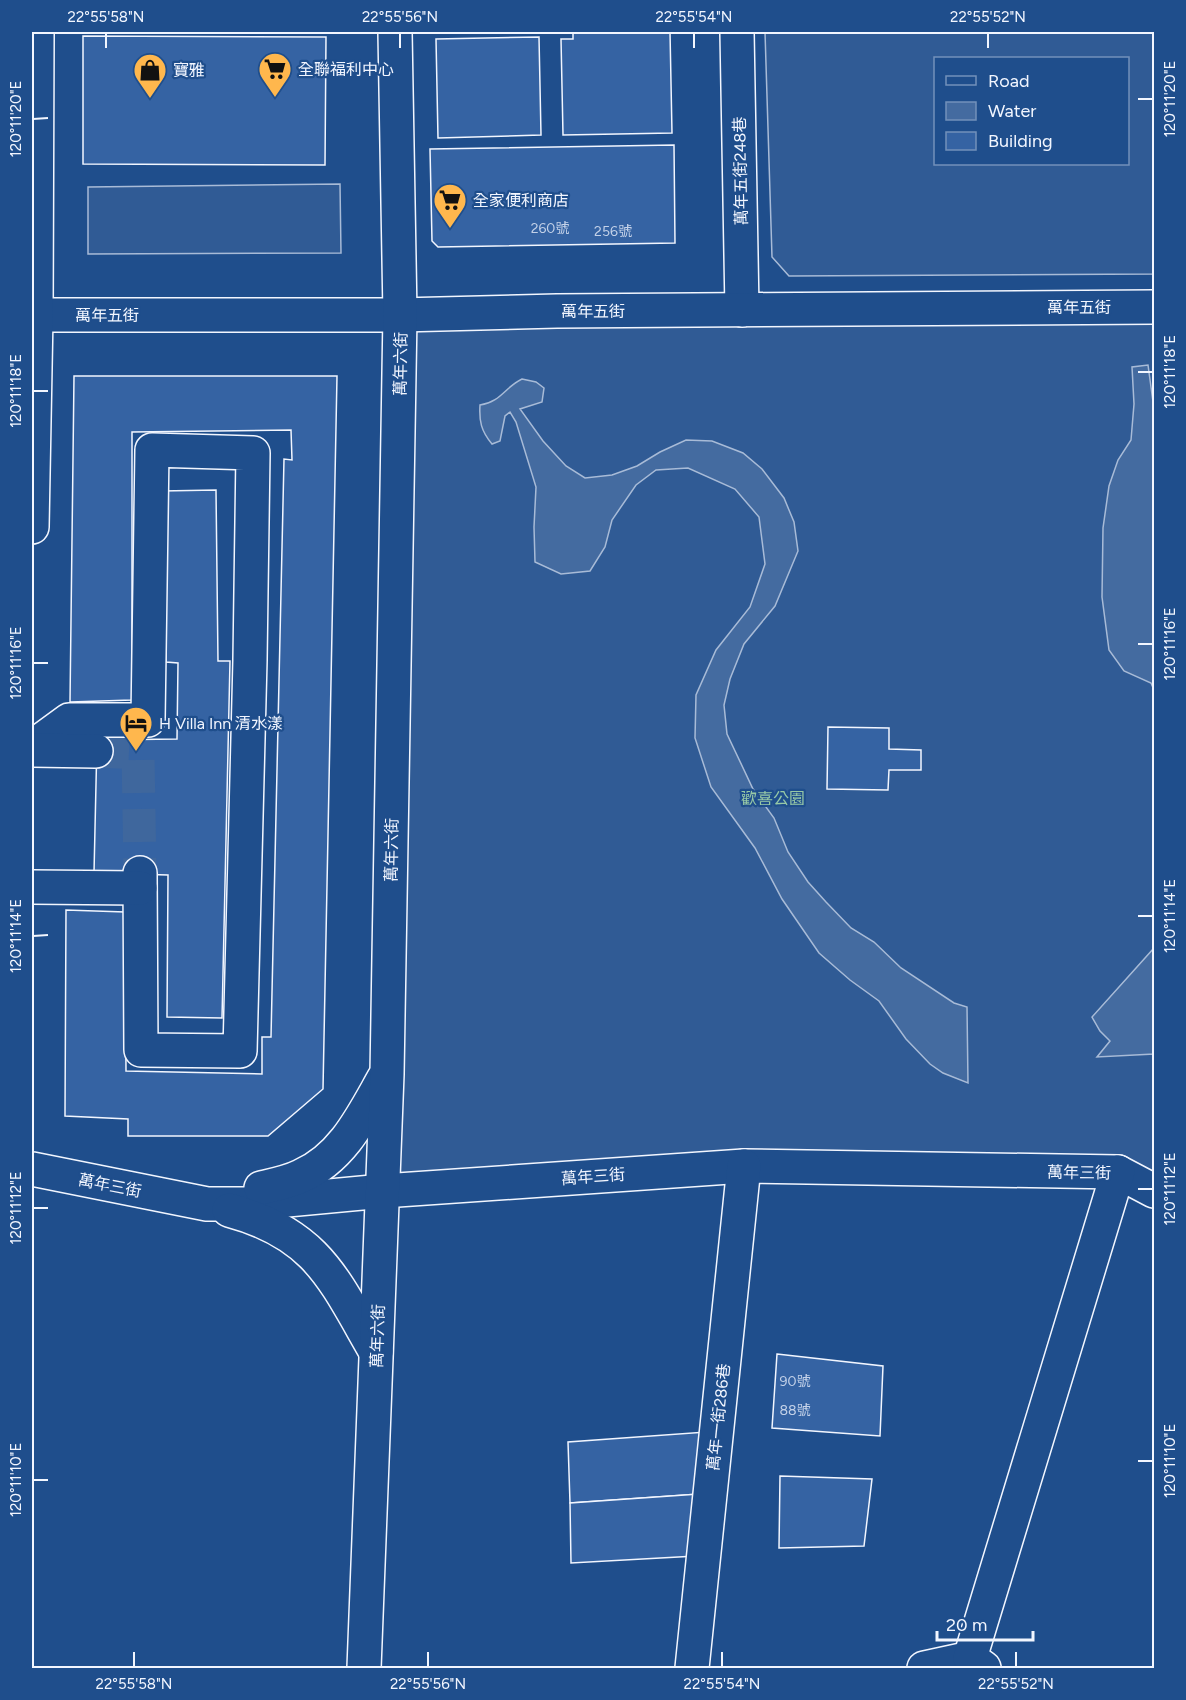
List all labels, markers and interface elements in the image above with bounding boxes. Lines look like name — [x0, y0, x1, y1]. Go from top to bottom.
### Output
text: 22°55'58"N — [68, 8, 144, 26]
text: 22°55'56"N — [362, 8, 438, 26]
text: 22°55'54"N — [656, 8, 732, 26]
text: 22°55'52"N — [950, 8, 1026, 26]
supermarket icon: 全聯福利中心 — [257, 51, 293, 98]
shop icon: 寶雅 — [132, 52, 168, 99]
legend — [934, 57, 1129, 165]
place label: 全聯福利中心 — [298, 60, 394, 79]
place label: 寶雅 — [173, 61, 205, 80]
text: 120°11'20"E — [1161, 61, 1179, 137]
text: Road — [988, 70, 1029, 92]
text: 120°11'20"E — [7, 81, 25, 157]
text: Water — [988, 100, 1036, 122]
street label: 萬年五街248巷 — [730, 116, 751, 226]
text: Building — [988, 130, 1053, 152]
supermarket icon: 全家便利商店 — [432, 182, 468, 229]
place label: 全家便利商店 — [473, 191, 569, 210]
house number: 260號 — [531, 220, 569, 237]
house number: 256號 — [594, 223, 632, 240]
street label: 萬年五街 — [1047, 298, 1111, 317]
street label: 萬年五街 — [561, 302, 625, 321]
street label: 萬年五街 — [75, 306, 139, 325]
street label: 萬年六街 — [390, 332, 411, 396]
text: 120°11'18"E — [1161, 335, 1179, 409]
text: 120°11'18"E — [7, 354, 25, 428]
text: 120°11'16"E — [1161, 607, 1179, 681]
text: 120°11'16"E — [7, 626, 25, 700]
hotel icon: H Villa Inn 清水漾 — [118, 705, 154, 752]
place label: H Villa Inn 清水漾 — [159, 714, 283, 733]
park label: 歡喜公園 — [741, 789, 805, 808]
street label: 萬年六街 — [381, 818, 402, 882]
text: 120°11'14"E — [1161, 879, 1179, 953]
text: 120°11'14"E — [7, 899, 25, 973]
text: 120°11'12"E — [1161, 1152, 1179, 1226]
street label: 萬年三街 — [1047, 1162, 1111, 1183]
street label: 萬年三街 — [560, 1165, 626, 1188]
street label: 萬年三街 — [77, 1170, 143, 1201]
text: 120°11'12"E — [7, 1171, 25, 1245]
street label: 萬年六街 — [367, 1304, 388, 1368]
street label: 萬年一街286巷 — [703, 1362, 734, 1472]
house number: 90號 — [780, 1373, 810, 1390]
house number: 88號 — [779, 1402, 811, 1419]
text: 120°11'10"E — [1161, 1424, 1179, 1498]
text: 120°11'10"E — [7, 1443, 25, 1517]
scale bar — [937, 1604, 1033, 1642]
text: 20 m — [946, 1614, 987, 1636]
text: 22°55'58"N — [96, 1675, 172, 1693]
text: 22°55'56"N — [390, 1675, 466, 1693]
text: 22°55'54"N — [684, 1675, 760, 1693]
text: 22°55'52"N — [978, 1675, 1054, 1693]

